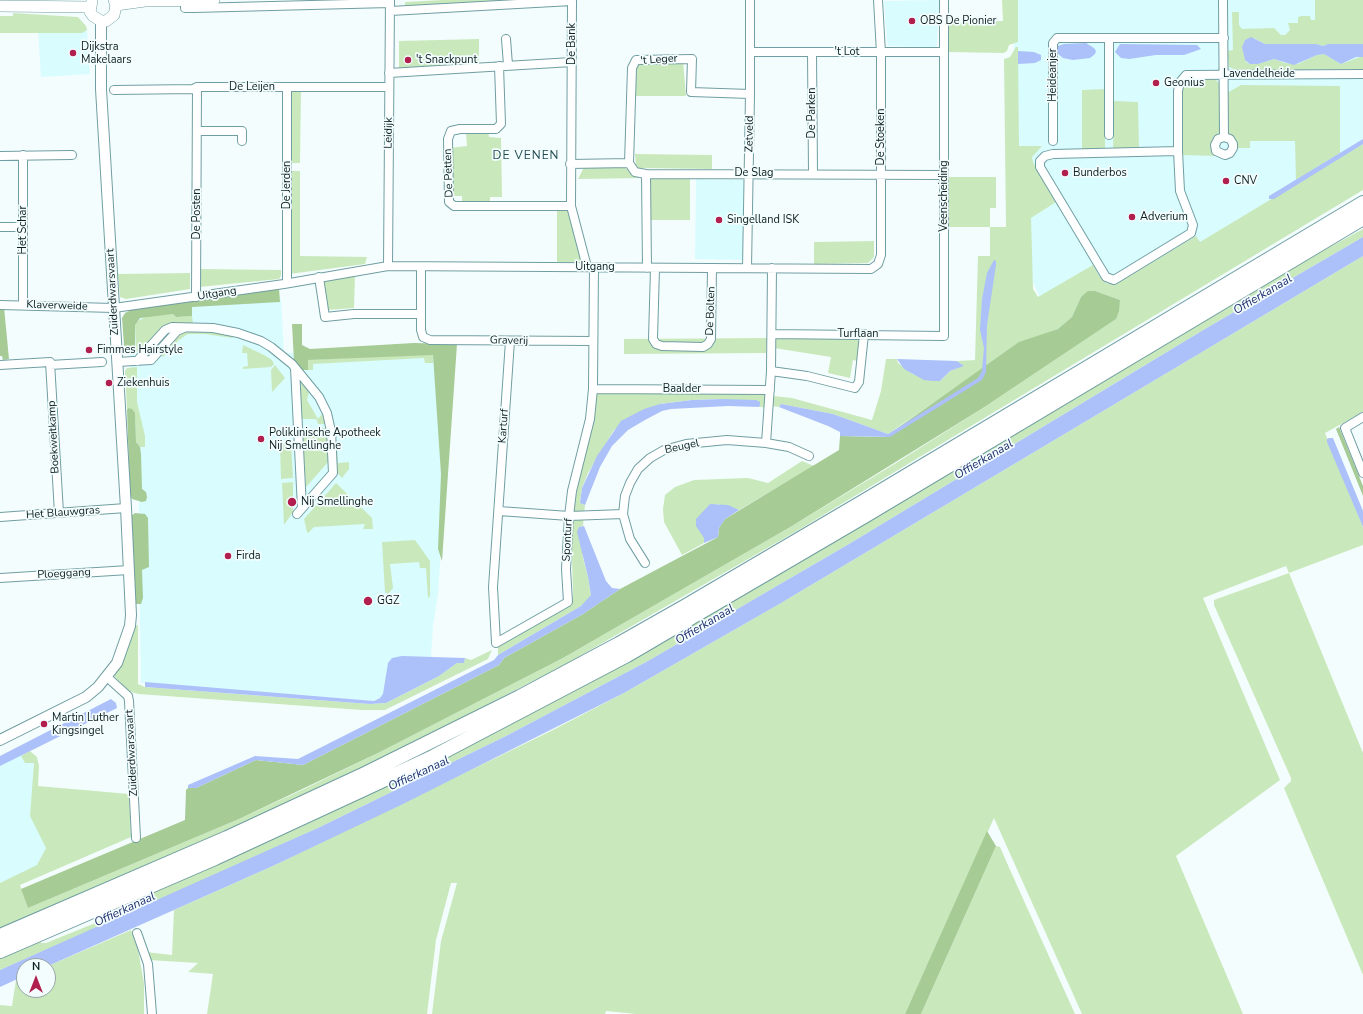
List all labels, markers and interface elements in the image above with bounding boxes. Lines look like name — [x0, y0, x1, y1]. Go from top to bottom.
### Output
place label: OBS De Pionier — [920, 14, 997, 28]
marker: OBS De Pionier — [907, 16, 917, 26]
street label: De Bank — [565, 23, 579, 65]
place label: Dijkstra Makelaars — [81, 40, 132, 66]
street label: 't Lot — [835, 45, 859, 59]
marker: Dijkstra Makelaars — [68, 48, 78, 58]
street label: Heideanjer — [1046, 48, 1060, 102]
street label: 't Leger — [640, 52, 678, 68]
place label: 't Snackpunt — [416, 53, 477, 67]
marker: 't Snackpunt — [403, 55, 413, 65]
street label: Lavendelheide — [1223, 67, 1295, 81]
place label: Geonius — [1164, 76, 1204, 90]
marker: Geonius — [1151, 78, 1161, 88]
street label: De Leijen — [229, 80, 275, 94]
street label: De Parken — [805, 88, 819, 138]
street label: De Stoeken — [874, 109, 888, 165]
street label: Zetveld — [743, 115, 757, 153]
street label: Leidijk — [382, 117, 396, 149]
street label: De Petten — [442, 148, 456, 198]
district label: DE VENEN — [492, 149, 560, 163]
street label: Veenscheiding — [937, 160, 951, 232]
street label: De Jerden — [280, 161, 294, 209]
street label: De Slag — [734, 166, 774, 180]
place label: Bunderbos — [1073, 166, 1127, 180]
marker: Bunderbos — [1060, 168, 1070, 178]
place label: CNV — [1234, 174, 1257, 188]
marker: CNV — [1221, 176, 1231, 186]
street label: De Posten — [190, 189, 204, 239]
street label: Het Schar — [16, 206, 30, 254]
place label: Adverium — [1140, 210, 1188, 224]
marker: Adverium — [1127, 212, 1137, 222]
place label: Singelland ISK — [727, 213, 799, 227]
marker: Singelland ISK — [714, 215, 724, 225]
street label: Zuiderdwarsvaart — [104, 248, 122, 336]
street label: Uitgang — [575, 260, 615, 274]
water label: Offierkanaal — [1231, 272, 1295, 318]
street label: Uitgang — [197, 284, 237, 304]
street label: De Bolten — [704, 286, 718, 336]
street label: Klaverweide — [26, 298, 88, 314]
street label: Turflaan — [837, 327, 879, 341]
street label: Graverij — [490, 334, 528, 348]
place label: Fimmes Hairstyle — [97, 343, 183, 357]
marker: Fimmes Hairstyle — [84, 345, 94, 355]
place label: Ziekenhuis — [117, 376, 170, 390]
marker: Ziekenhuis — [104, 378, 114, 388]
street label: Baalder — [663, 382, 701, 396]
street label: Boekweitkamp — [45, 400, 63, 474]
street label: Karturf — [496, 408, 512, 444]
place label: Poliklinische Apotheek Nij Smellinghe — [269, 426, 381, 452]
marker: Poliklinische Apotheek Nij Smellinghe — [256, 434, 266, 444]
street label: Beugel — [664, 437, 700, 457]
water label: Offierkanaal — [952, 437, 1016, 483]
place label: Nij Smellinghe — [301, 495, 373, 509]
marker: Nij Smellinghe — [286, 496, 298, 508]
street label: Het Blauwgras — [26, 504, 100, 522]
street label: Sponturf — [560, 518, 576, 562]
place label: Firda — [236, 549, 261, 563]
marker: Firda — [223, 551, 233, 561]
street label: Ploeggang — [37, 566, 91, 582]
place label: GGZ — [377, 594, 399, 608]
marker: GGZ — [362, 595, 374, 607]
water label: Offierkanaal — [673, 602, 737, 648]
street label: Zuiderdwarsvaart — [123, 709, 141, 797]
place label: Martin Luther Kingsingel — [52, 711, 119, 737]
marker: Martin Luther Kingsingel — [39, 719, 49, 729]
water label: Offierkanaal — [386, 754, 452, 794]
water label: Offierkanaal — [92, 890, 158, 930]
north arrow — [16, 958, 56, 998]
text: N — [32, 959, 40, 974]

